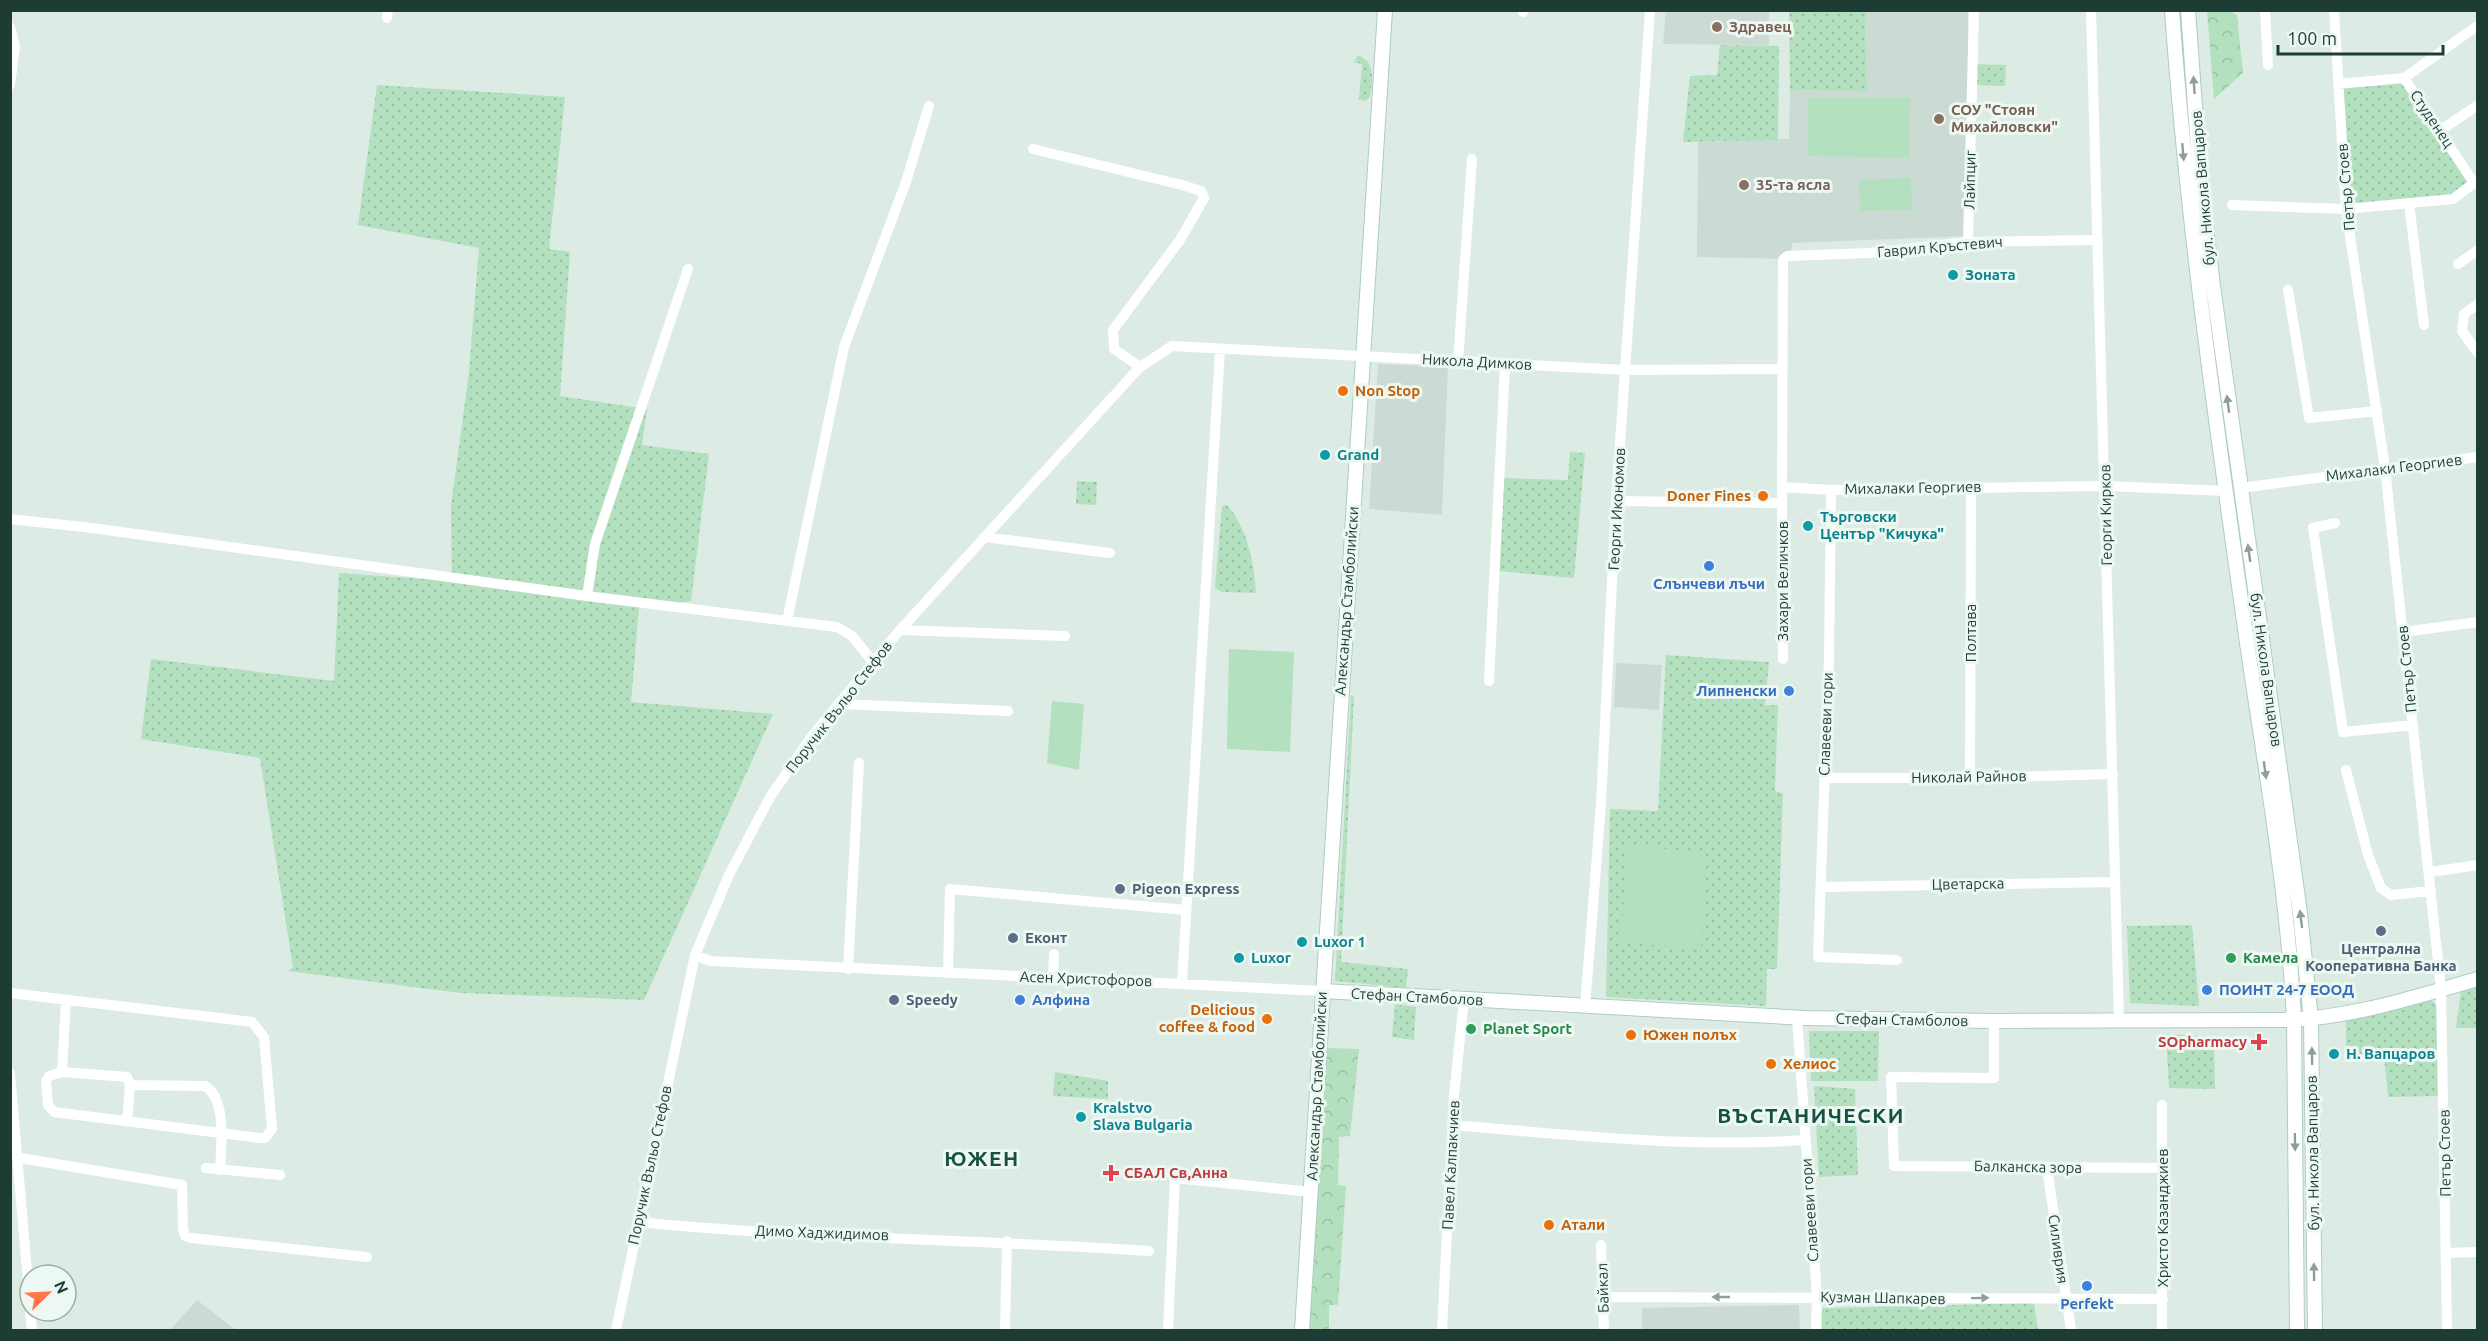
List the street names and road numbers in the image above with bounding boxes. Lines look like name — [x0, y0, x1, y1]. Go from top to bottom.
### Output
street label: Студенец — [2407, 87, 2458, 151]
street label: бул. Никола Вапцаров — [2187, 110, 2218, 266]
street label: Петър Стоев — [2333, 143, 2358, 231]
street label: Лайпциг — [1960, 150, 1979, 210]
street label: Гаврил Кръстевич — [1877, 233, 2003, 260]
street label: Никола Димков — [1422, 350, 1532, 373]
street label: Георги Икономов — [1605, 447, 1628, 571]
street label: Михалаки Георгиев — [2325, 451, 2463, 484]
street label: Георги Кирков — [2096, 464, 2115, 566]
street label: Михалаки Георгиев — [1844, 478, 1982, 497]
street label: Александър Стамболийски — [1331, 506, 1362, 696]
street label: Захари Величков — [1774, 521, 1791, 641]
street label: бул. Никола Вапцаров — [2247, 592, 2286, 748]
street label: Полтава — [1962, 604, 1979, 662]
street label: Петър Стоев — [2393, 625, 2420, 713]
street label: Поручик Въльо Стефов — [782, 637, 895, 776]
street label: Славееви гори — [1815, 672, 1836, 776]
street label: Николай Райнов — [1911, 767, 2027, 786]
street label: Цветарска — [1932, 874, 2004, 893]
street label: Асен Христофоров — [1019, 968, 1153, 989]
street label: Стефан Стамболов — [1350, 985, 1484, 1008]
street label: Александър Стамболийски — [1303, 991, 1330, 1181]
street label: Стефан Стамболов — [1836, 1010, 1969, 1029]
street label: бул. Никола Вапцаров — [2303, 1075, 2322, 1231]
street label: Поручик Въльо Стефов — [624, 1084, 675, 1246]
street label: Павел Калпакчиев — [1439, 1100, 1462, 1230]
street label: Петър Стоев — [2435, 1109, 2454, 1197]
street label: Христо Казанджиев — [2154, 1148, 2171, 1288]
street label: Балканска зора — [1974, 1157, 2082, 1176]
street label: Славееви гори — [1797, 1158, 1822, 1262]
street label: Силиврия — [2045, 1213, 2072, 1285]
street label: Димо Хаджидимов — [755, 1222, 889, 1243]
street label: Байкал — [1593, 1263, 1612, 1313]
street label: Кузман Шапкарев — [1820, 1288, 1946, 1307]

